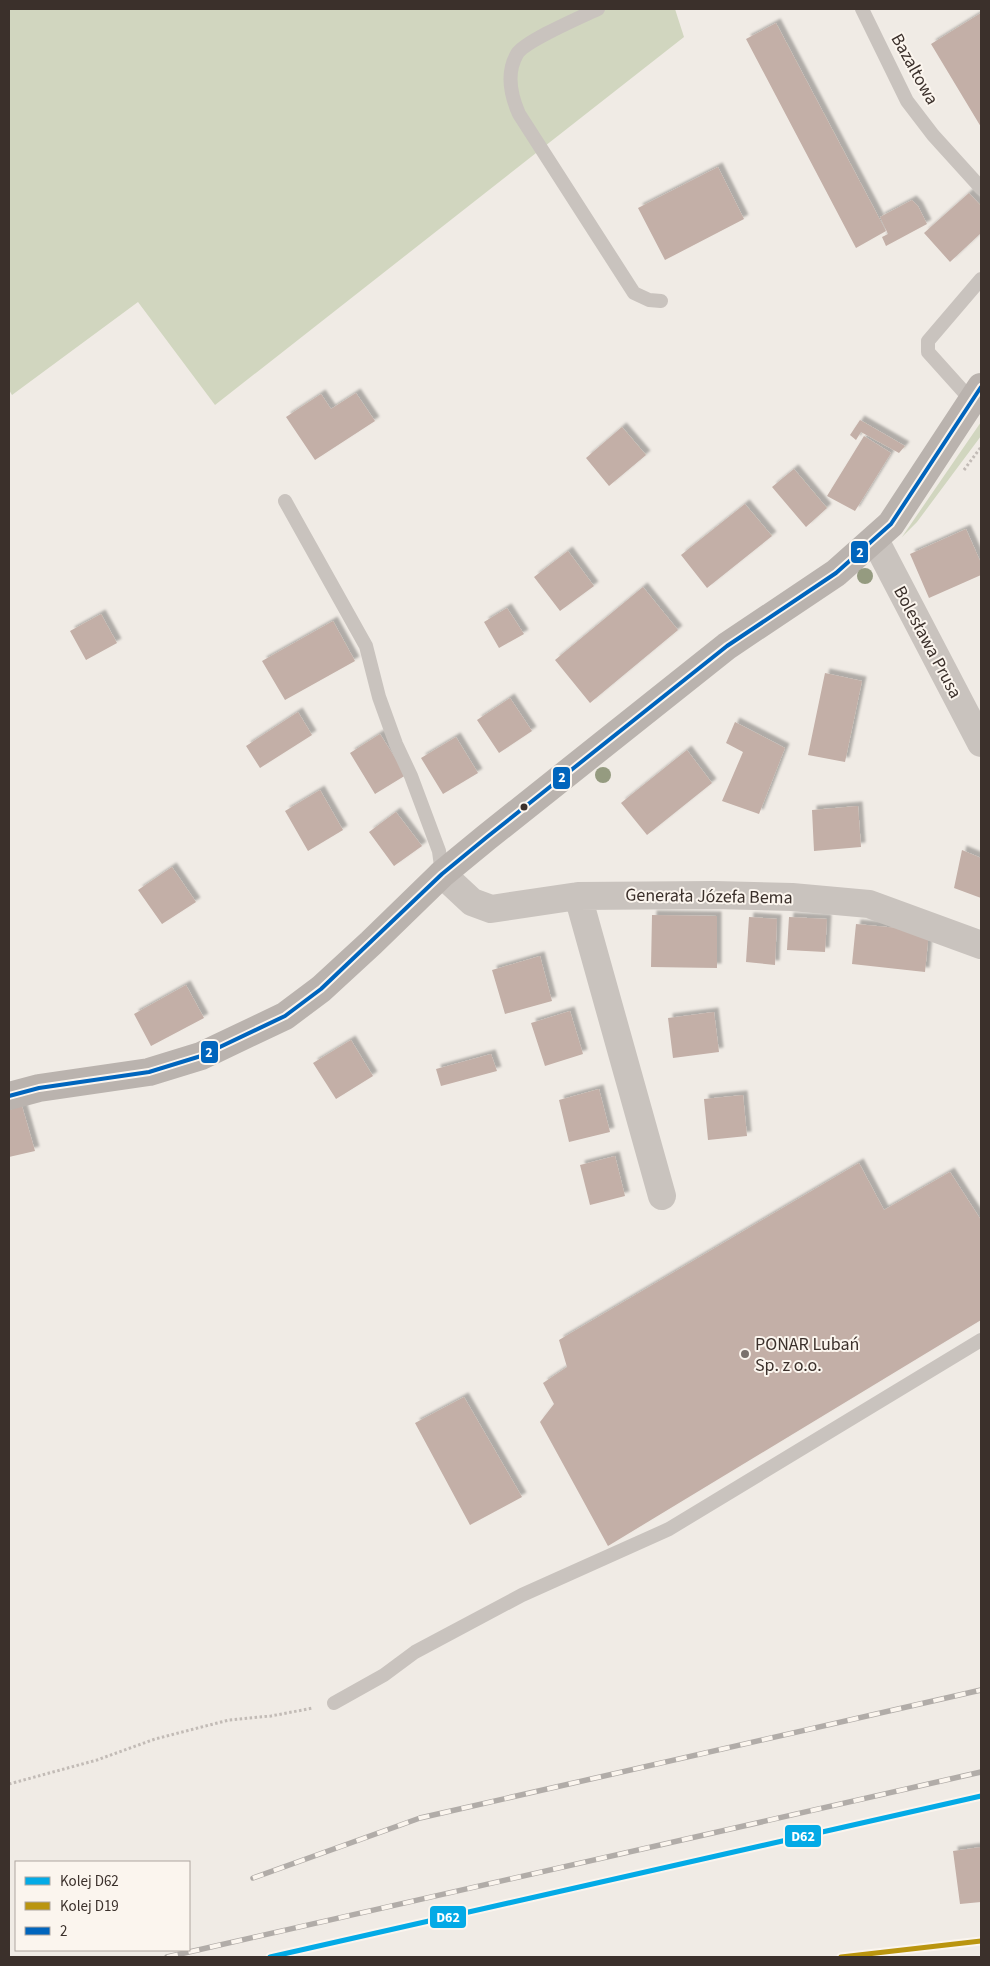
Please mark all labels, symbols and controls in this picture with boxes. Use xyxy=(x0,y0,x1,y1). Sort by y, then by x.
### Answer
street label: Bazaltowa xyxy=(885,29,944,109)
line badge: 2 xyxy=(850,540,869,564)
text: 2 xyxy=(856,543,864,563)
street label: Bolesława Prusa xyxy=(887,582,968,703)
line badge: 2 xyxy=(552,766,571,790)
text: 2 xyxy=(558,768,566,788)
unlabelled marker xyxy=(519,802,529,812)
street label: Generała Józefa Bema xyxy=(625,883,793,910)
line badge: 2 xyxy=(200,1040,219,1064)
text: 2 xyxy=(205,1043,213,1063)
place label: PONAR Lubań Sp. z o.o. xyxy=(755,1332,859,1378)
marker: PONAR Lubań Sp. z o.o. xyxy=(739,1348,751,1360)
line badge: D62 xyxy=(784,1824,822,1848)
text: D62 xyxy=(791,1827,815,1847)
legend xyxy=(15,1861,190,1951)
text: Kolej D62 xyxy=(60,1871,119,1892)
text: Kolej D19 xyxy=(60,1896,119,1917)
line badge: D62 xyxy=(429,1905,467,1929)
text: D62 xyxy=(436,1908,460,1928)
text: 2 xyxy=(60,1921,67,1942)

